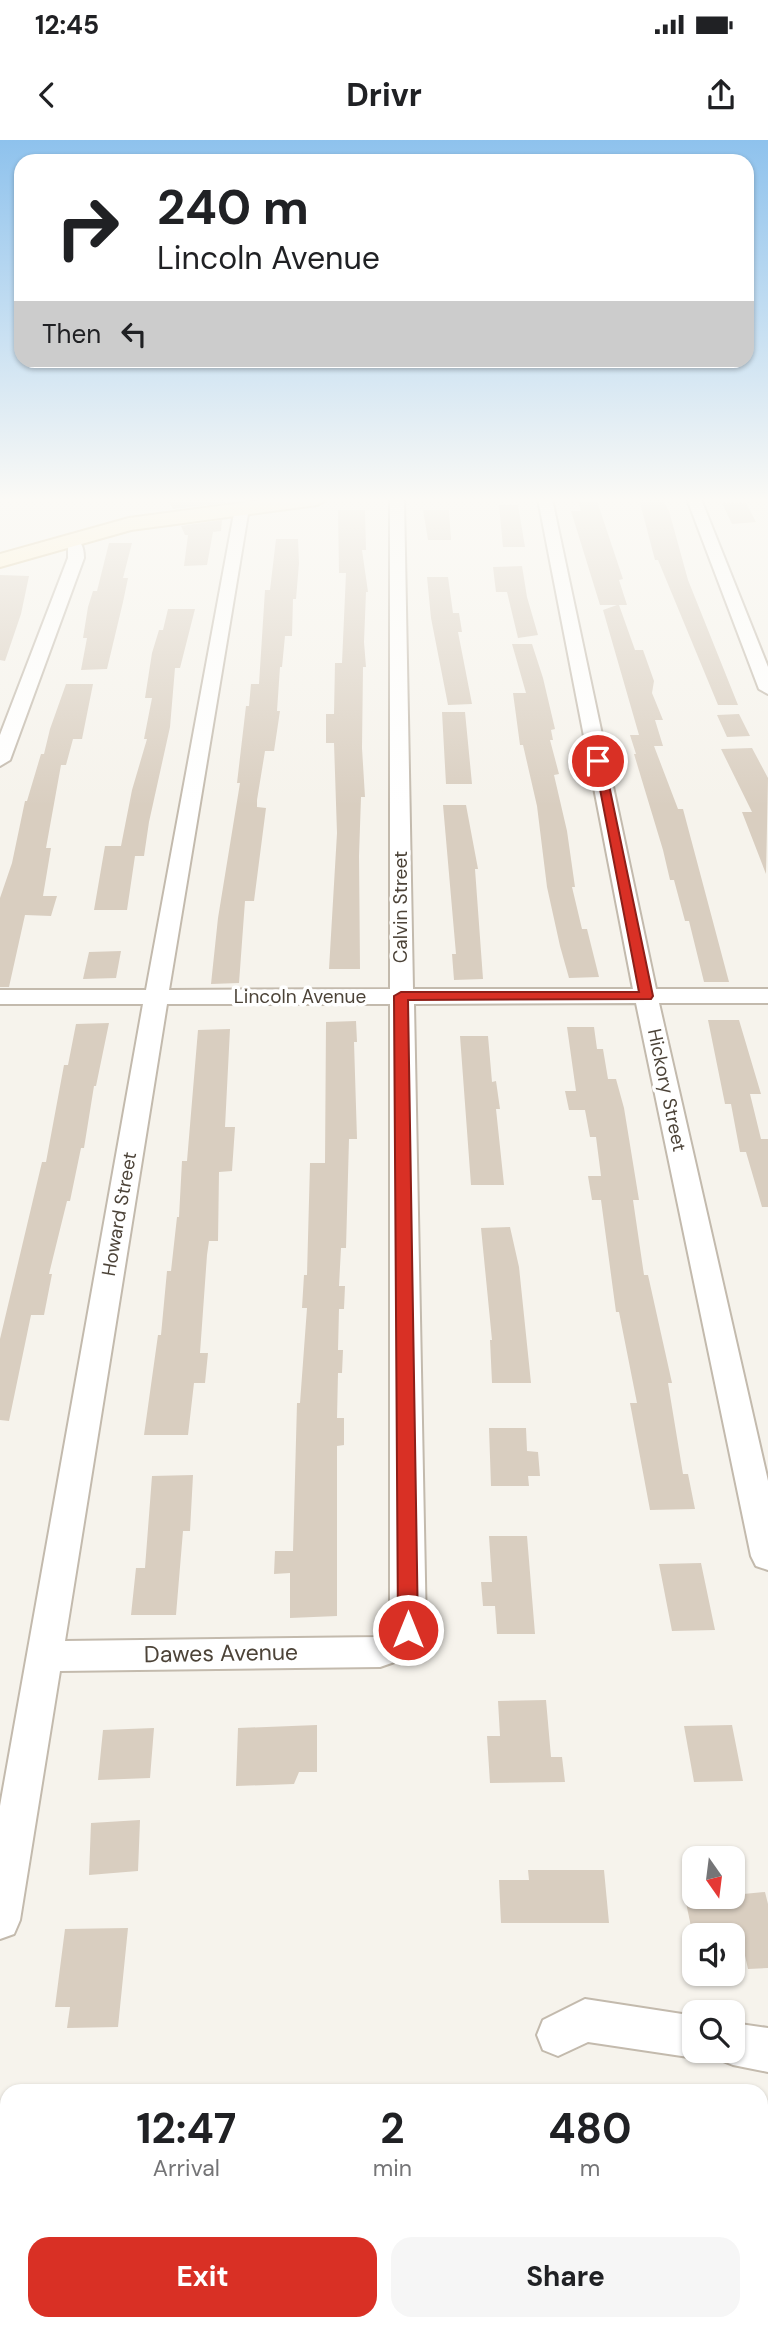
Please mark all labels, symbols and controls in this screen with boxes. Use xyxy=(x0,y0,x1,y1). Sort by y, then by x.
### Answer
text: 12:45 xyxy=(35,8,99,42)
text: Drivr xyxy=(346,74,422,116)
icon: back xyxy=(28,76,66,114)
icon: share xyxy=(702,76,740,114)
text: 240 m xyxy=(157,175,309,239)
icon: right xyxy=(42,182,133,273)
text: Lincoln Avenue xyxy=(157,237,380,279)
icon: left xyxy=(115,315,153,353)
text: Then xyxy=(42,317,101,351)
pin xyxy=(568,731,628,791)
icon: arrive xyxy=(579,742,617,780)
street label: Calvin Street xyxy=(388,851,413,963)
street label: Lincoln Avenue xyxy=(234,984,366,1009)
street label: Hickory Street xyxy=(642,1026,692,1154)
street label: Howard Street xyxy=(96,1150,142,1278)
position arrow xyxy=(371,1593,445,1667)
street label: Dawes Avenue xyxy=(144,1637,298,1669)
north arrow xyxy=(682,1846,746,1909)
map controls xyxy=(682,1846,745,2063)
button: sound xyxy=(682,1923,745,1986)
button: search xyxy=(682,2000,745,2063)
text: 12:47 xyxy=(136,2101,236,2156)
text: 2 xyxy=(380,2101,404,2156)
text: 480 xyxy=(548,2101,632,2156)
text: Arrival xyxy=(153,2153,220,2183)
text: min xyxy=(373,2153,412,2183)
text: m xyxy=(580,2153,600,2183)
button: Exit xyxy=(28,2237,377,2317)
button: Share xyxy=(391,2237,740,2317)

